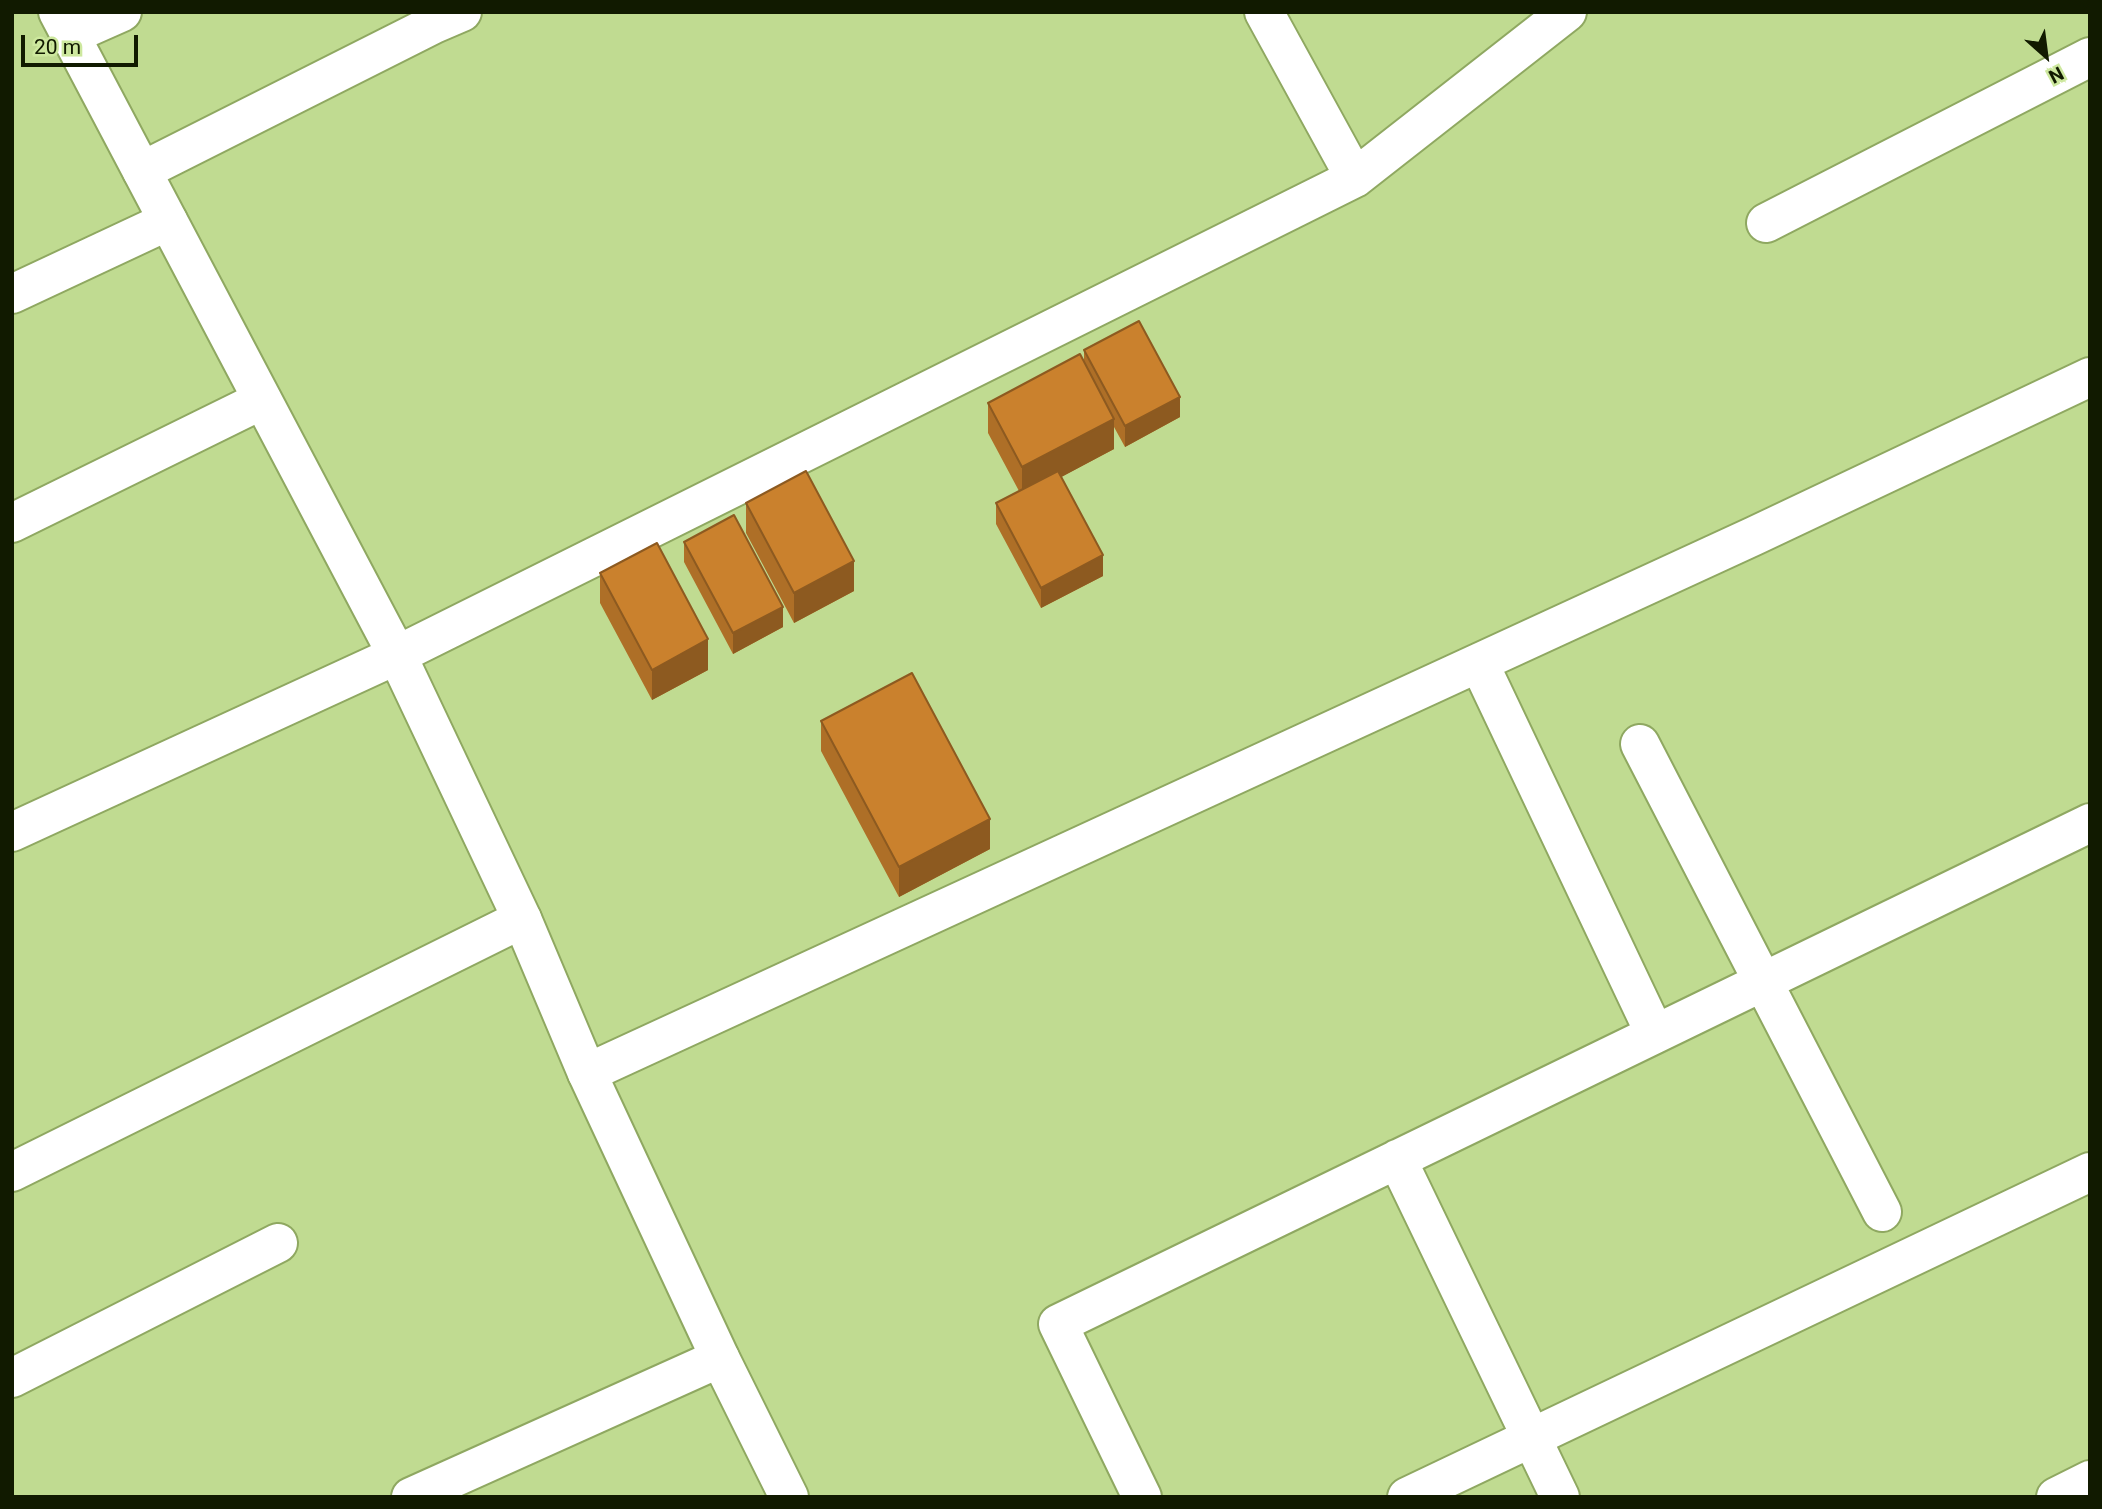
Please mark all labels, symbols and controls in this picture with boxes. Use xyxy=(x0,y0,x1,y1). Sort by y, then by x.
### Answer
scale bar xyxy=(24,21,142,65)
north arrow xyxy=(2011,21,2081,91)
text: 20 m xyxy=(34,35,81,59)
text: N xyxy=(2045,62,2067,88)

